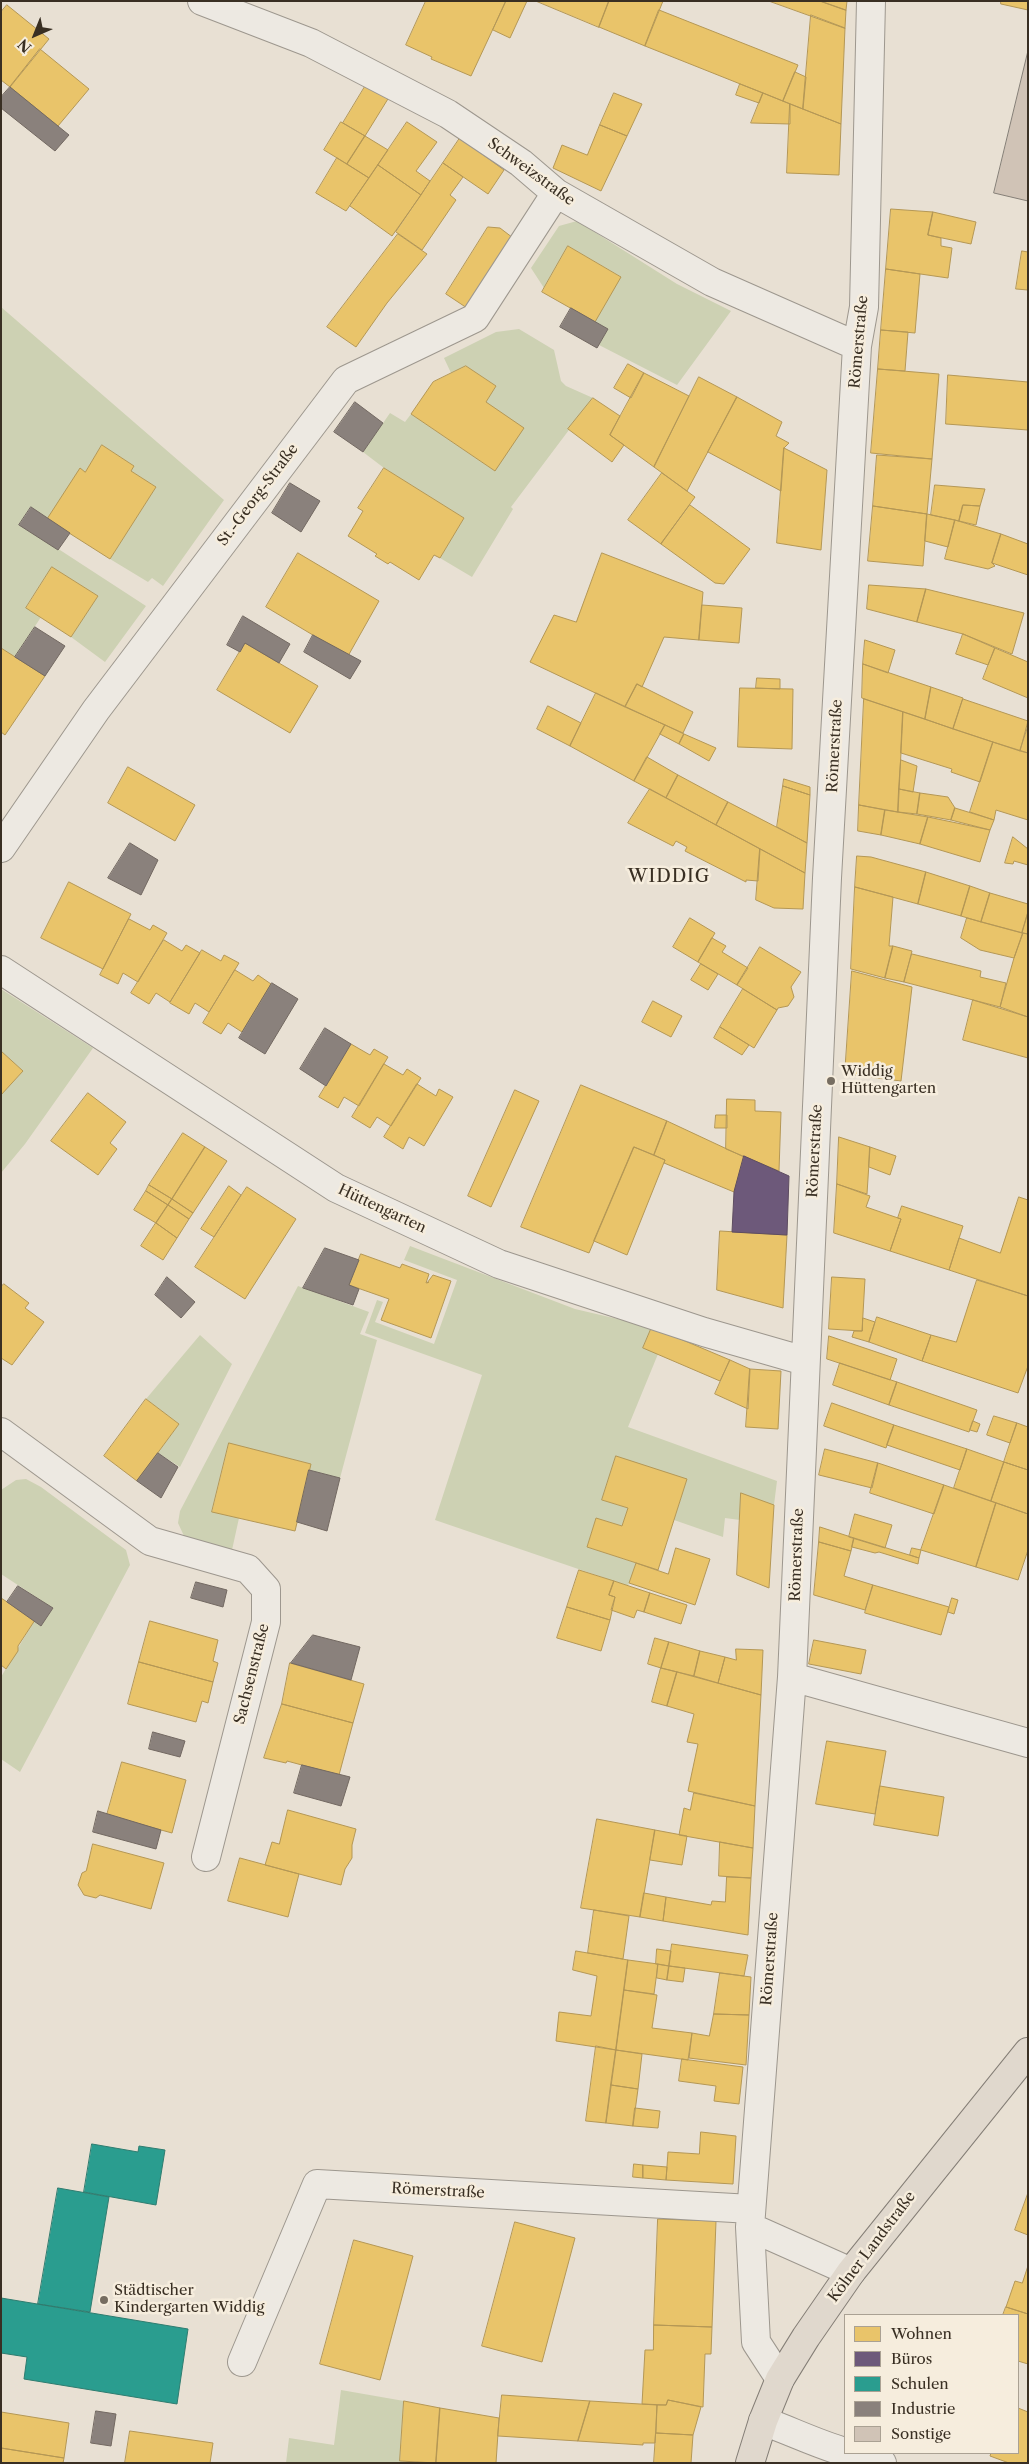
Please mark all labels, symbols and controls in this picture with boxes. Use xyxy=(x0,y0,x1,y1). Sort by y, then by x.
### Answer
north arrow xyxy=(10,10,60,60)
text: N xyxy=(14,35,35,56)
street label: Schweizstraße xyxy=(484,134,578,210)
street label: Römerstraße xyxy=(846,295,872,389)
street label: St.-Georg-Straße xyxy=(214,440,302,550)
street label: Römerstraße xyxy=(824,699,846,793)
district label: WIDDIG xyxy=(627,866,711,888)
place label: Widdig Hüttengarten xyxy=(841,1063,936,1098)
marker: Widdig Hüttengarten xyxy=(825,1075,837,1087)
street label: Römerstraße xyxy=(804,1104,826,1198)
street label: Hüttengarten xyxy=(335,1181,429,1237)
street label: Römerstraße xyxy=(786,1508,808,1602)
street label: Sachsenstraße xyxy=(231,1622,273,1726)
street label: Römerstraße xyxy=(758,1912,782,2006)
street label: Römerstraße xyxy=(391,2180,485,2202)
street label: Kölner Landstraße xyxy=(825,2188,919,2306)
place label: Städtischer Kindergarten Widdig xyxy=(114,2282,264,2317)
marker: Städtischer Kindergarten Widdig xyxy=(98,2294,110,2306)
legend xyxy=(844,2314,1019,2454)
text: Wohnen xyxy=(891,2324,952,2343)
text: Büros xyxy=(891,2349,932,2368)
text: Schulen xyxy=(891,2374,949,2393)
text: Industrie xyxy=(891,2399,955,2418)
text: Sonstige xyxy=(891,2424,951,2443)

